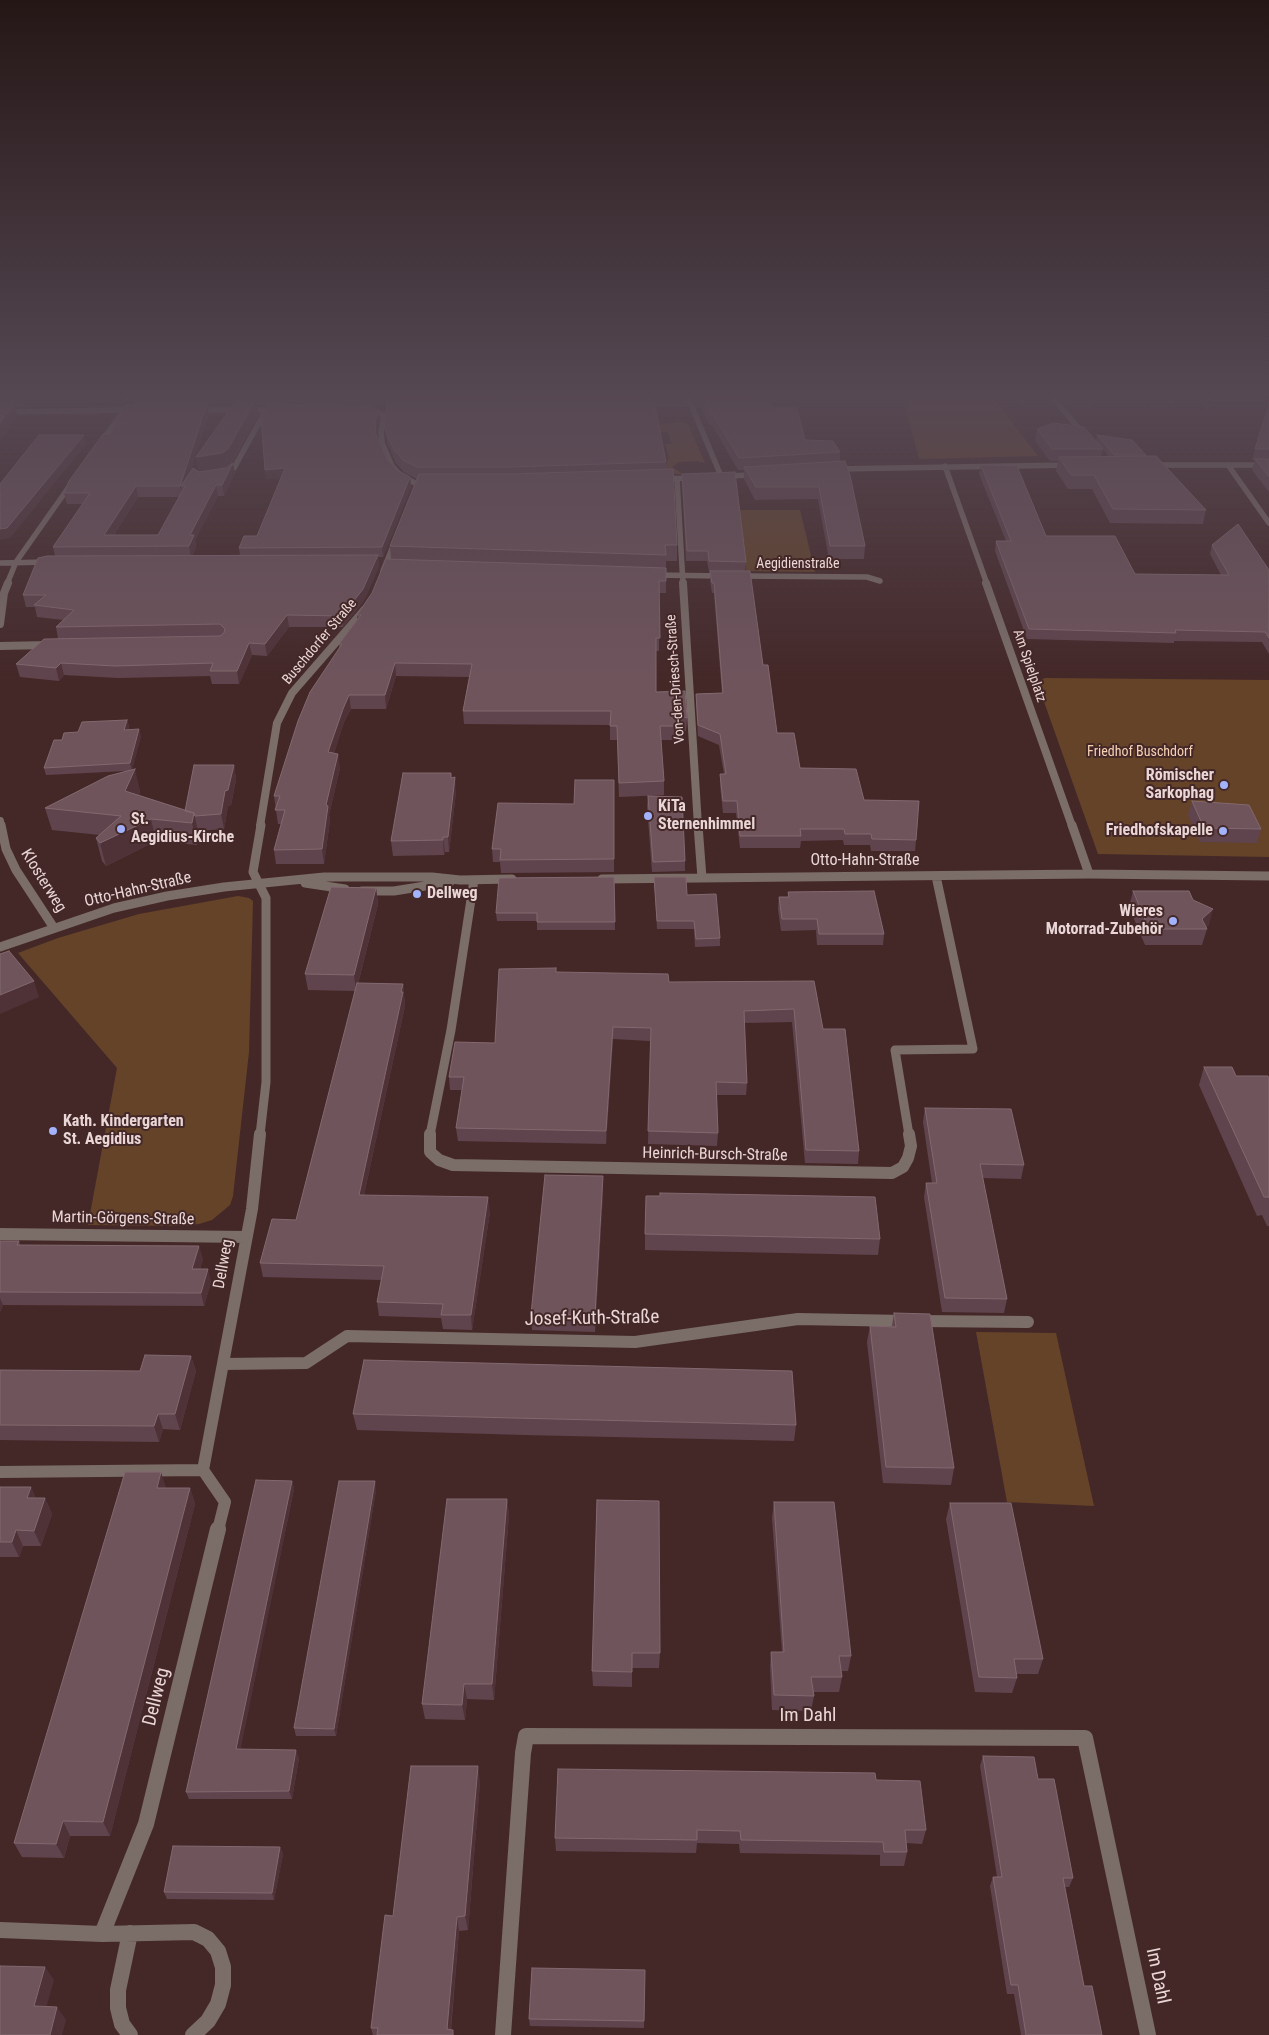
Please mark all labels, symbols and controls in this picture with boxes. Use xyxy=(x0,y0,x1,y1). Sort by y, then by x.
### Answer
street label: Aegidienstraße xyxy=(756,556,840,572)
street label: Buschdorfer Straße xyxy=(279,596,361,688)
street label: Von-den-Driesch-Straße xyxy=(663,614,689,744)
street label: Am Spielplatz xyxy=(1009,627,1049,705)
park label: Friedhof Buschdorf xyxy=(1087,744,1193,760)
place label: Römischer Sarkophag xyxy=(1146,766,1214,804)
marker: Römischer Sarkophag xyxy=(1218,779,1230,791)
place label: KiTa Sternenhimmel xyxy=(658,797,755,835)
place label: St. Aegidius-Kirche xyxy=(131,810,234,848)
marker: KiTa Sternenhimmel xyxy=(642,810,654,822)
place label: Friedhofskapelle xyxy=(1106,821,1213,841)
marker: St. Aegidius-Kirche xyxy=(115,823,127,835)
marker: Friedhofskapelle xyxy=(1217,825,1229,837)
street label: Klosterweg xyxy=(16,846,70,916)
street label: Otto-Hahn-Straße xyxy=(810,851,920,871)
street label: Otto-Hahn-Straße xyxy=(83,868,193,912)
place label: Dellweg xyxy=(427,884,478,904)
marker: Dellweg xyxy=(411,888,423,900)
place label: Wieres Motorrad-Zubehör xyxy=(1046,902,1163,940)
marker: Wieres Motorrad-Zubehör xyxy=(1167,915,1179,927)
place label: Kath. Kindergarten St. Aegidius xyxy=(63,1112,184,1150)
marker: Kath. Kindergarten St. Aegidius xyxy=(47,1125,59,1137)
street label: Heinrich-Bursch-Straße xyxy=(642,1144,788,1166)
street label: Martin-Görgens-Straße xyxy=(51,1208,195,1230)
street label: Dellweg xyxy=(210,1238,238,1290)
street label: Josef-Kuth-Straße xyxy=(524,1306,660,1332)
street label: Dellweg xyxy=(139,1666,175,1728)
street label: Im Dahl xyxy=(780,1705,836,1727)
street label: Im Dahl xyxy=(1140,1946,1174,2006)

